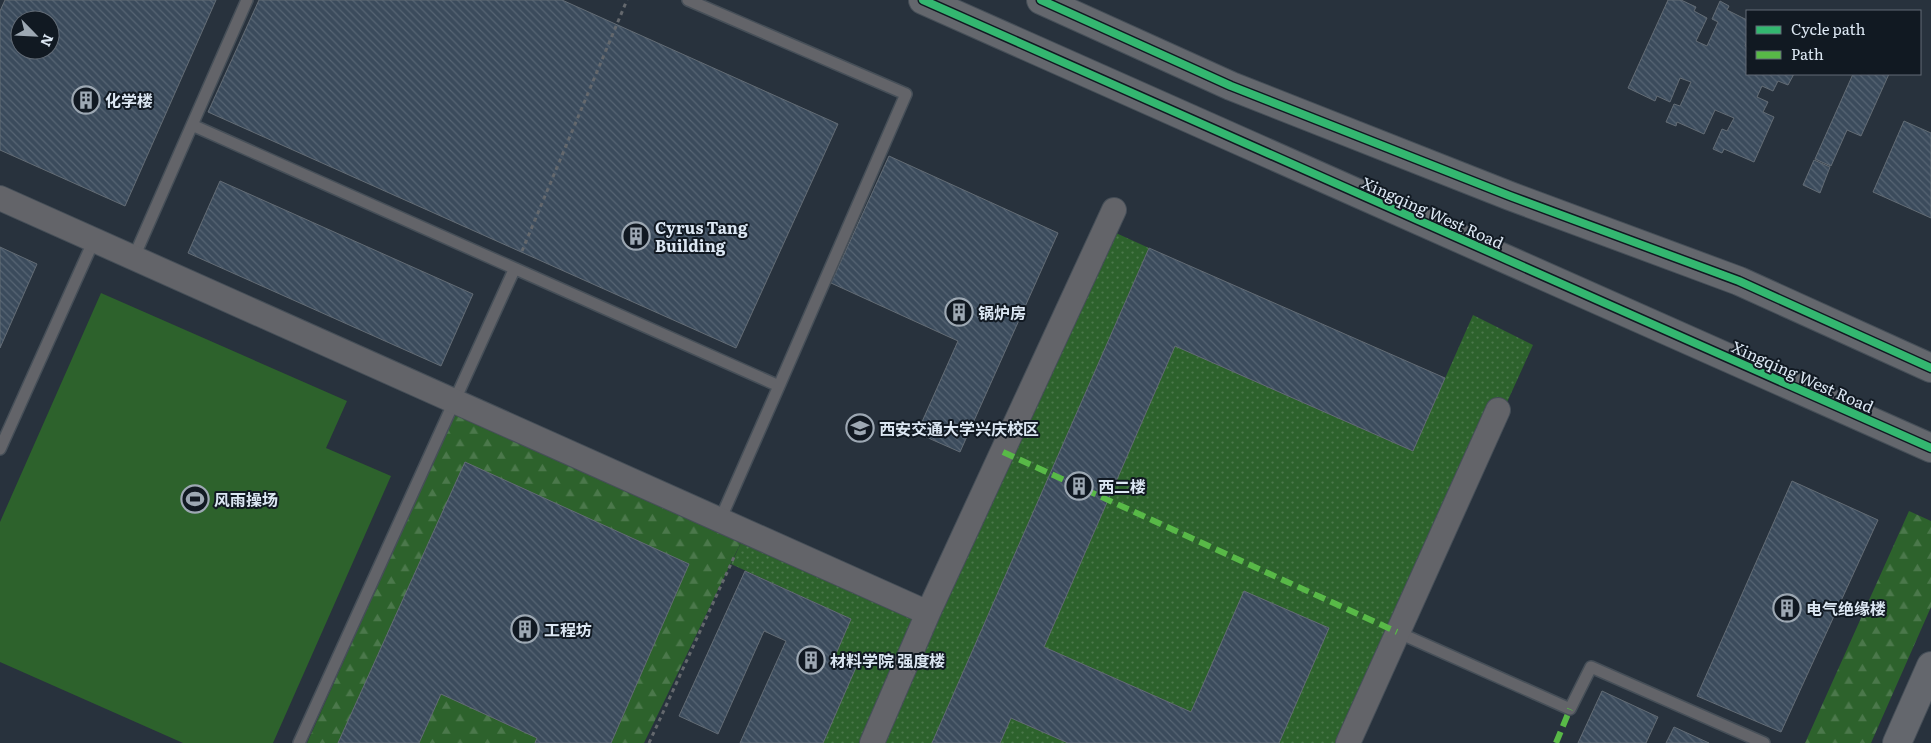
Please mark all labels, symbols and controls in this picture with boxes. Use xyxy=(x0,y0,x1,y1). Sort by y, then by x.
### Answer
north arrow xyxy=(10,10,60,60)
legend xyxy=(1746,10,1921,75)
text: Cycle path xyxy=(1791,17,1866,40)
text: N xyxy=(36,31,59,50)
text: Path xyxy=(1791,42,1824,65)
building icon: 化学楼 xyxy=(71,85,101,115)
place label: 化学楼 xyxy=(105,88,153,112)
street label: Xingqing West Road xyxy=(1358,170,1508,254)
place label: Cyrus Tang Building xyxy=(655,215,748,257)
building icon: Cyrus Tang Building xyxy=(621,221,651,251)
building icon: 锅炉房 xyxy=(944,297,974,327)
place label: 锅炉房 xyxy=(978,300,1026,324)
street label: Xingqing West Road xyxy=(1728,334,1878,418)
school or university icon: 西安交通大学兴庆校区 xyxy=(845,413,875,443)
place label: 西安交通大学兴庆校区 xyxy=(879,416,1039,440)
building icon: 西二楼 xyxy=(1064,471,1094,501)
place label: 西二楼 xyxy=(1098,474,1146,498)
sports icon: 风雨操场 xyxy=(180,484,210,514)
place label: 风雨操场 xyxy=(214,487,278,511)
building icon: 电气绝缘楼 xyxy=(1772,593,1802,623)
place label: 电气绝缘楼 xyxy=(1806,596,1886,620)
building icon: 工程坊 xyxy=(510,614,540,644)
place label: 工程坊 xyxy=(544,617,592,641)
building icon: 材料学院 强度楼 xyxy=(796,645,826,675)
place label: 材料学院 强度楼 xyxy=(830,648,945,672)

